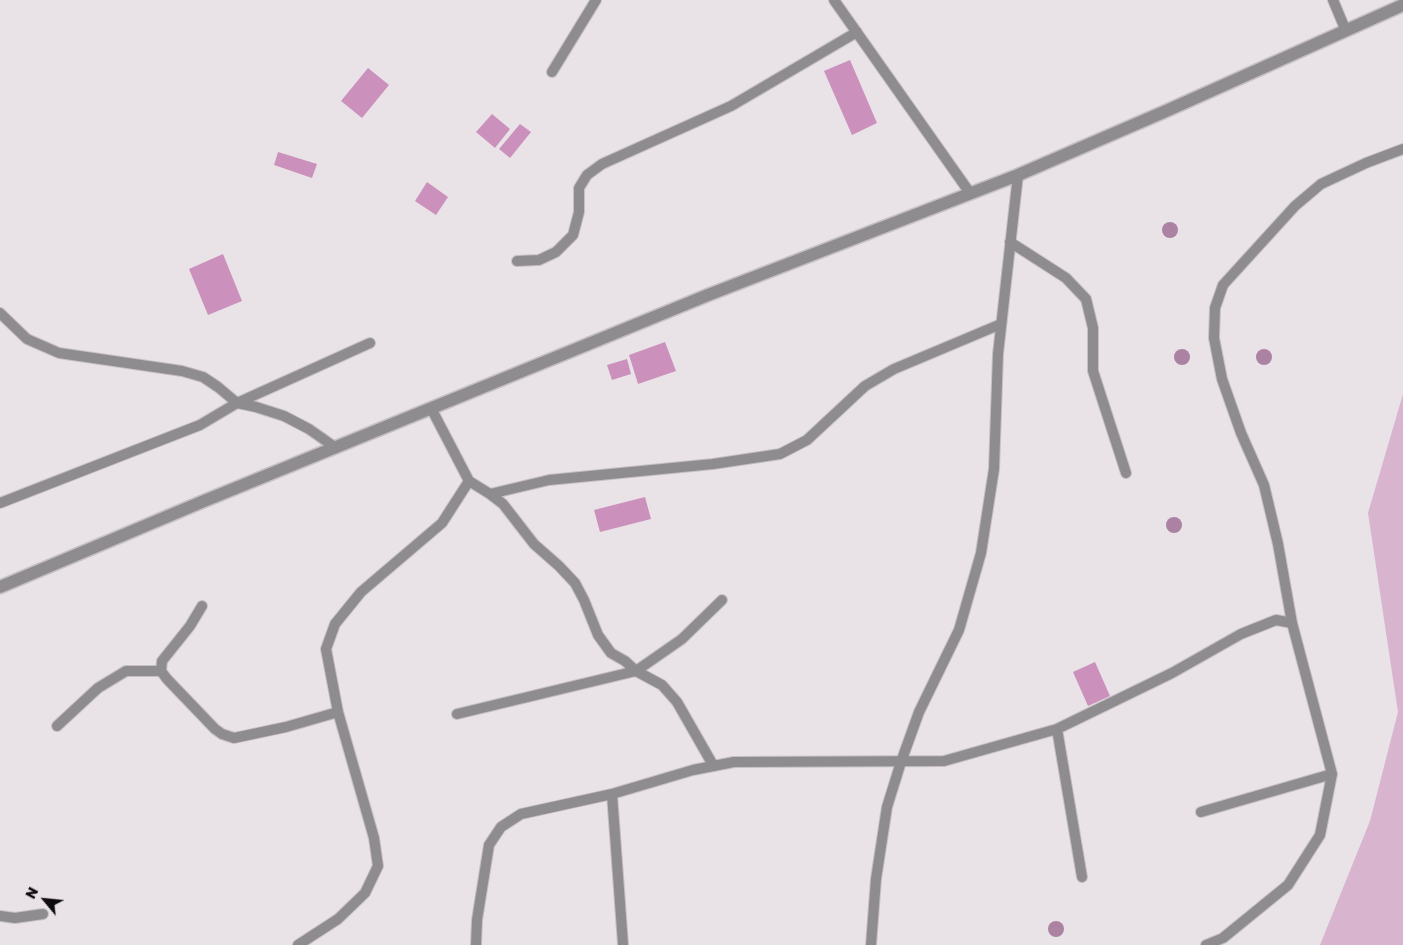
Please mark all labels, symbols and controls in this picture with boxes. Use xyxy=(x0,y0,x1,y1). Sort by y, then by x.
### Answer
north arrow xyxy=(20,875,70,925)
text: N xyxy=(21,884,41,901)

